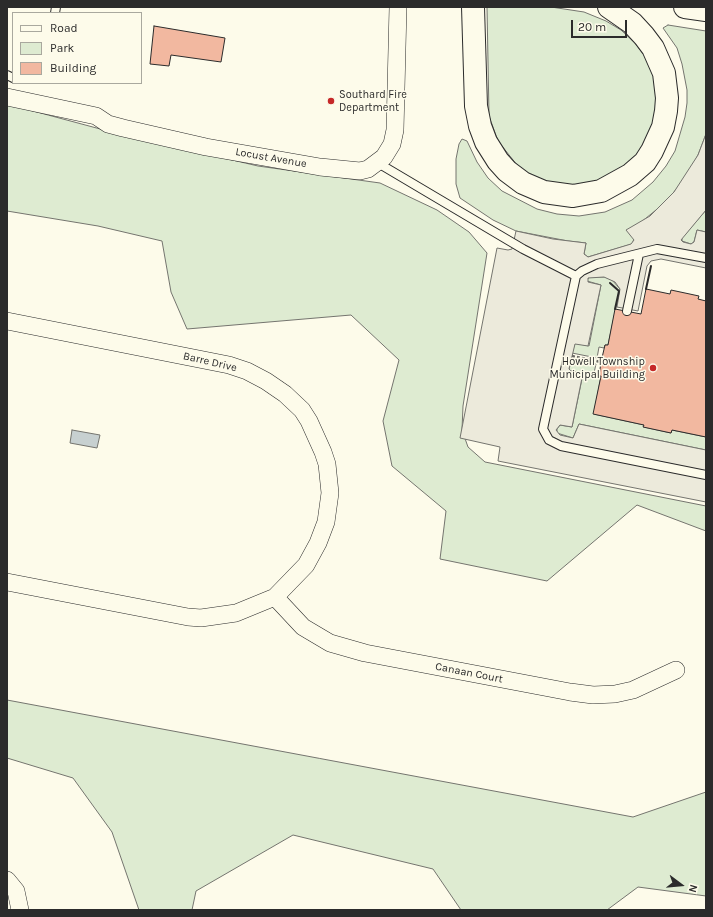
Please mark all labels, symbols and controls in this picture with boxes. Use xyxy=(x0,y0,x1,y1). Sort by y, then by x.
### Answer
legend xyxy=(12,12,142,84)
scale bar xyxy=(573,12,629,38)
text: 20 m xyxy=(578,20,606,34)
text: Road xyxy=(50,21,78,35)
text: Park xyxy=(50,41,74,55)
text: Building xyxy=(50,61,96,75)
place label: Southard Fire Department xyxy=(339,88,407,114)
marker: Southard Fire Department xyxy=(326,96,336,106)
street label: Locust Avenue xyxy=(234,145,308,171)
street label: Barre Drive xyxy=(182,349,238,375)
place label: Howell Township Municipal Building xyxy=(549,355,645,381)
marker: Howell Township Municipal Building xyxy=(648,363,658,373)
street label: Canaan Court xyxy=(434,660,504,686)
north arrow xyxy=(661,865,701,905)
text: N xyxy=(686,883,700,894)

